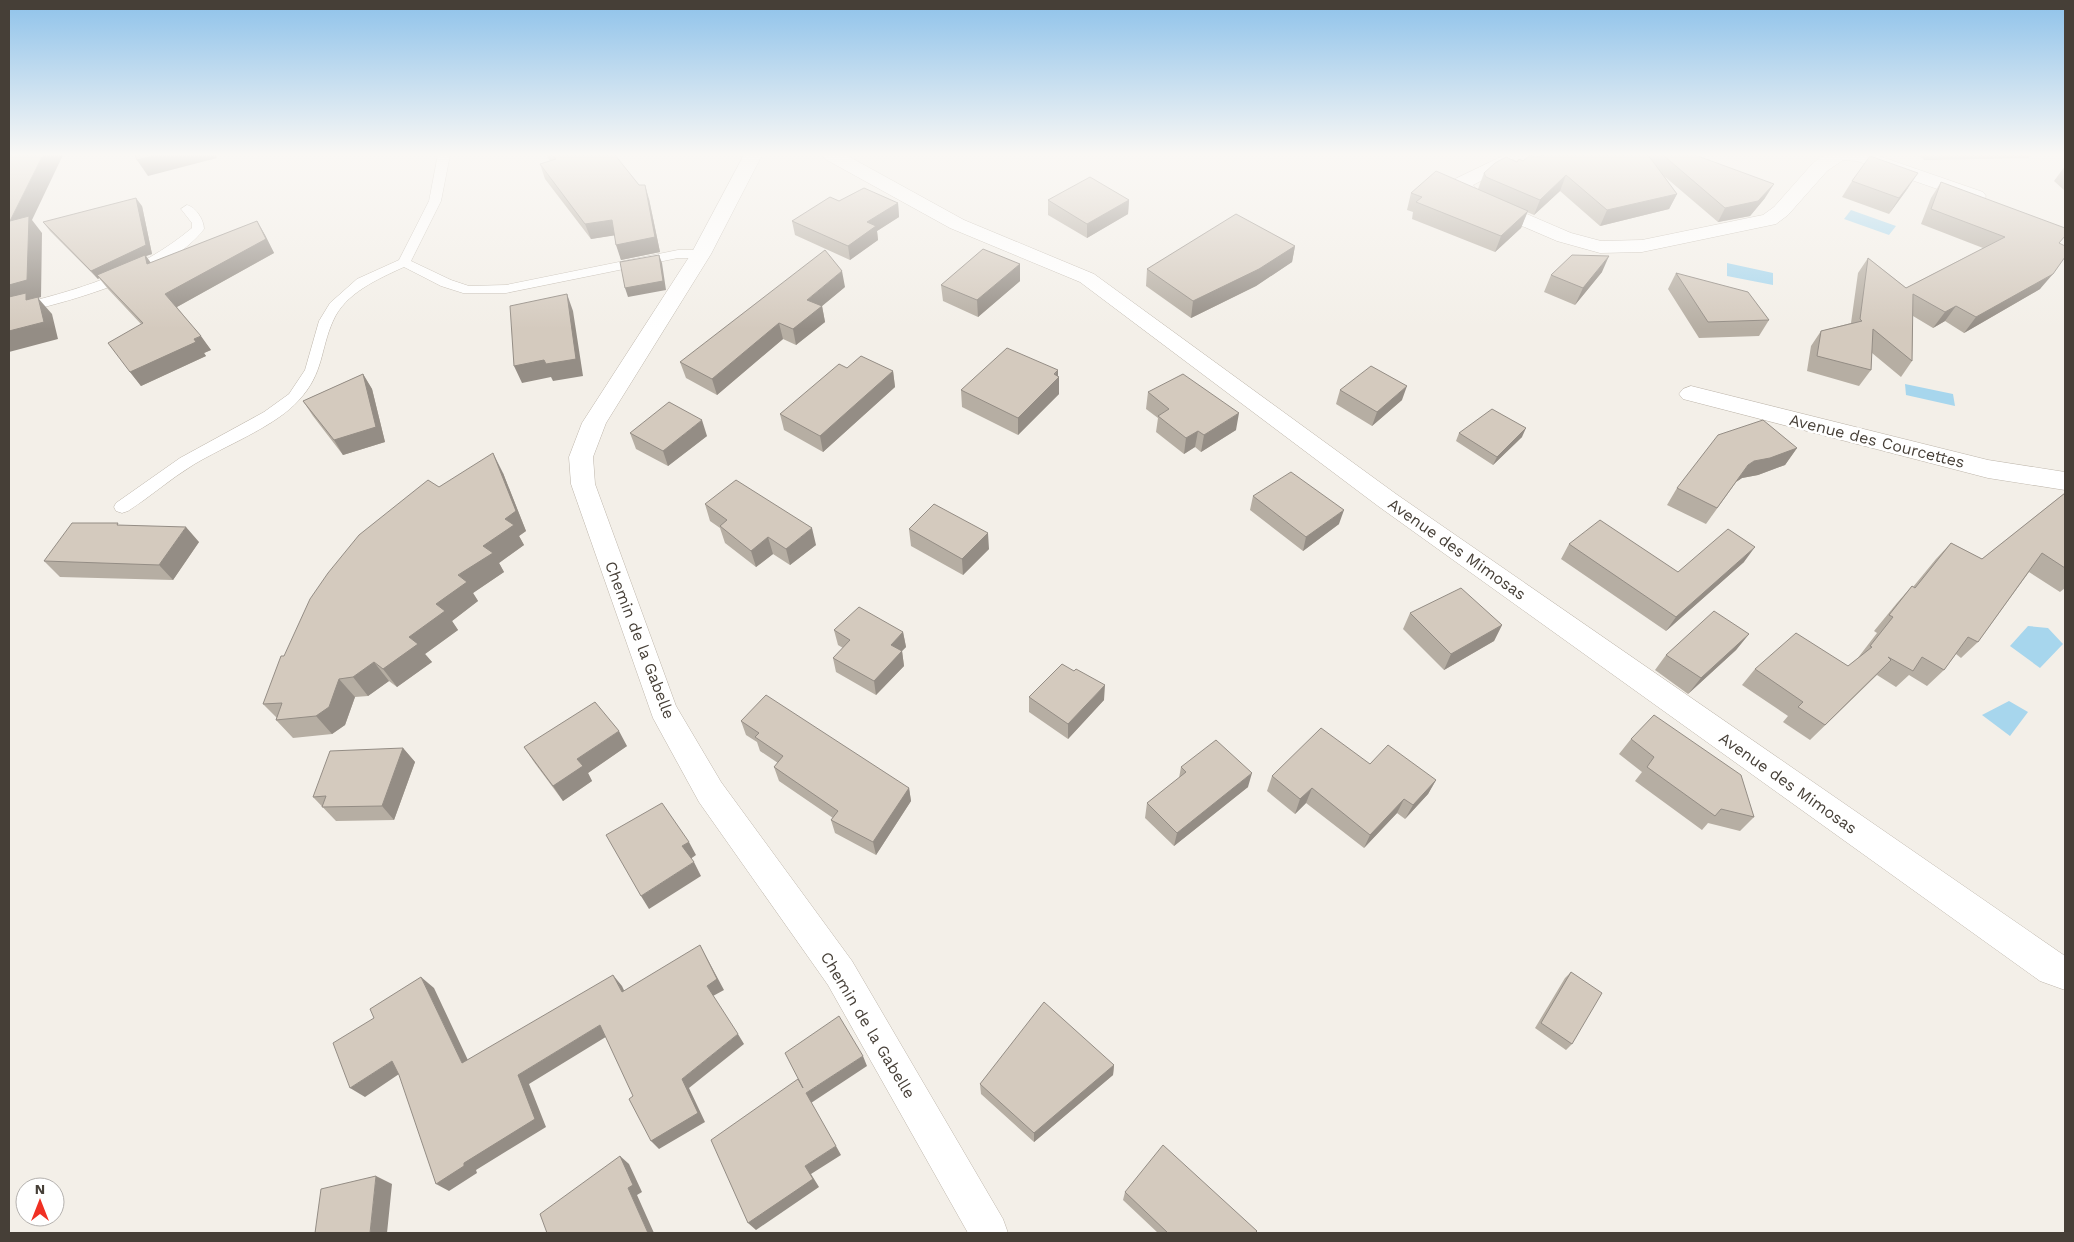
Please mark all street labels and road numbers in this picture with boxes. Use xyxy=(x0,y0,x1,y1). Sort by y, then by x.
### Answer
street label: Avenue des Courcettes xyxy=(1787,410,1967,472)
street label: Avenue des Mimosas xyxy=(1384,494,1530,604)
street label: Chemin de la Gabelle xyxy=(601,558,679,722)
street label: Avenue des Mimosas xyxy=(1715,728,1861,838)
street label: Chemin de la Gabelle xyxy=(817,948,919,1102)

